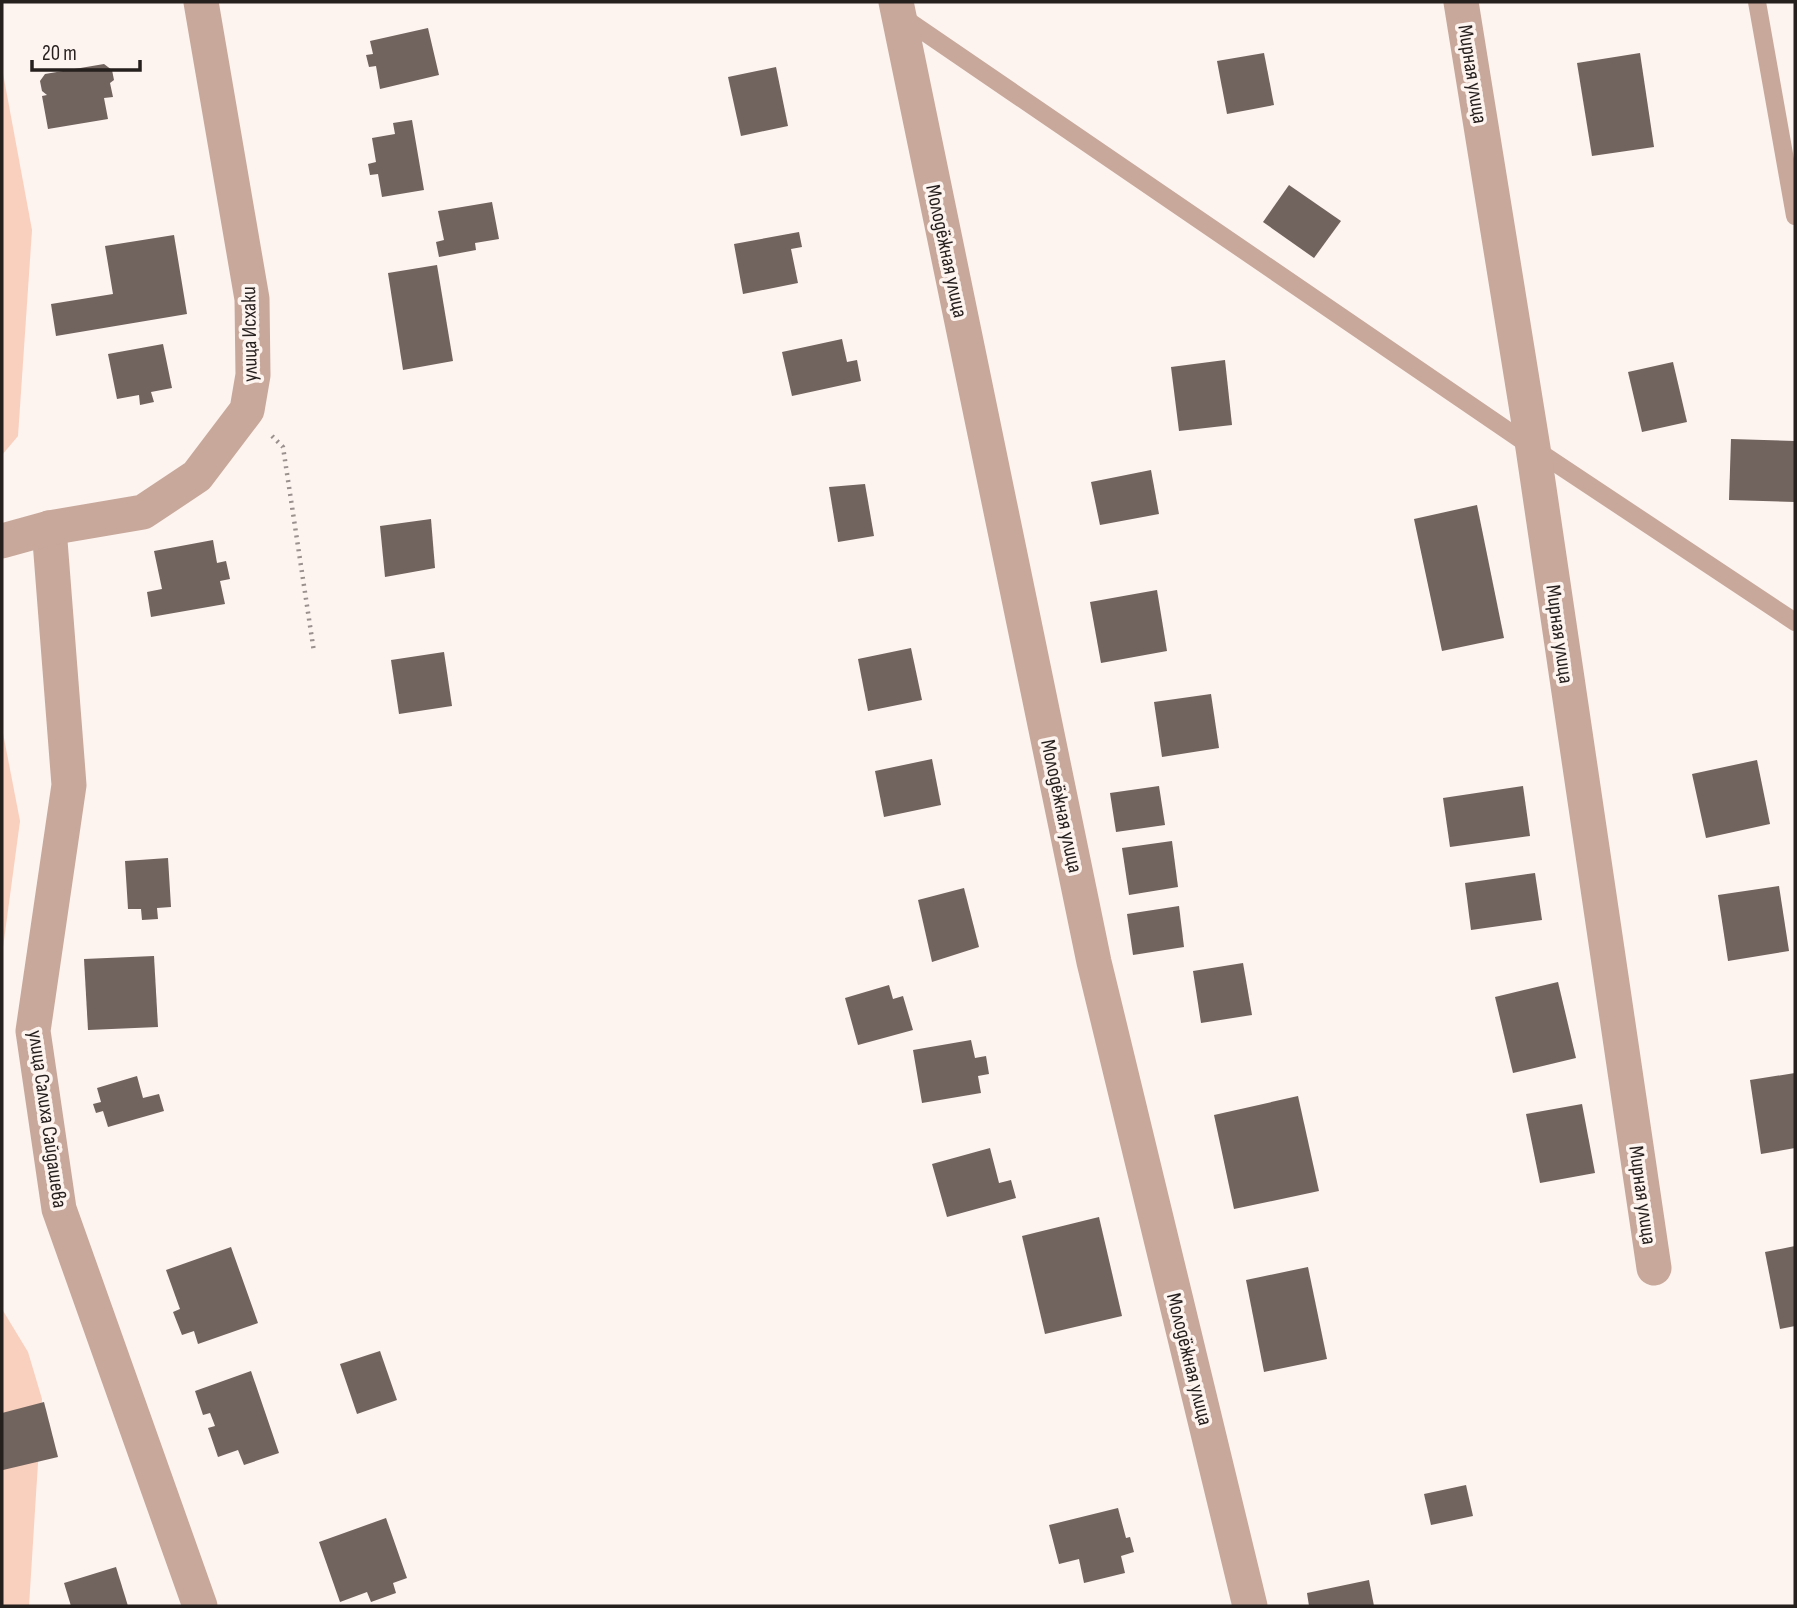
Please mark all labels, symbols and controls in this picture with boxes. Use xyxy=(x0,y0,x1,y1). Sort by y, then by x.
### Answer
street label: Мирная улица xyxy=(1452,23,1493,125)
scale bar xyxy=(32,28,140,72)
text: 20 m xyxy=(42,41,77,66)
street label: Молодёжная улица xyxy=(920,182,973,320)
street label: улица Исхаки xyxy=(236,286,263,382)
street label: Мирная улица xyxy=(1540,583,1579,685)
street label: Молодёжная улица xyxy=(1035,737,1088,875)
street label: улица Салиха Сайдашева xyxy=(23,1029,72,1210)
street label: Мирная улица xyxy=(1623,1144,1662,1246)
street label: Молодёжная улица xyxy=(1161,1291,1218,1428)

